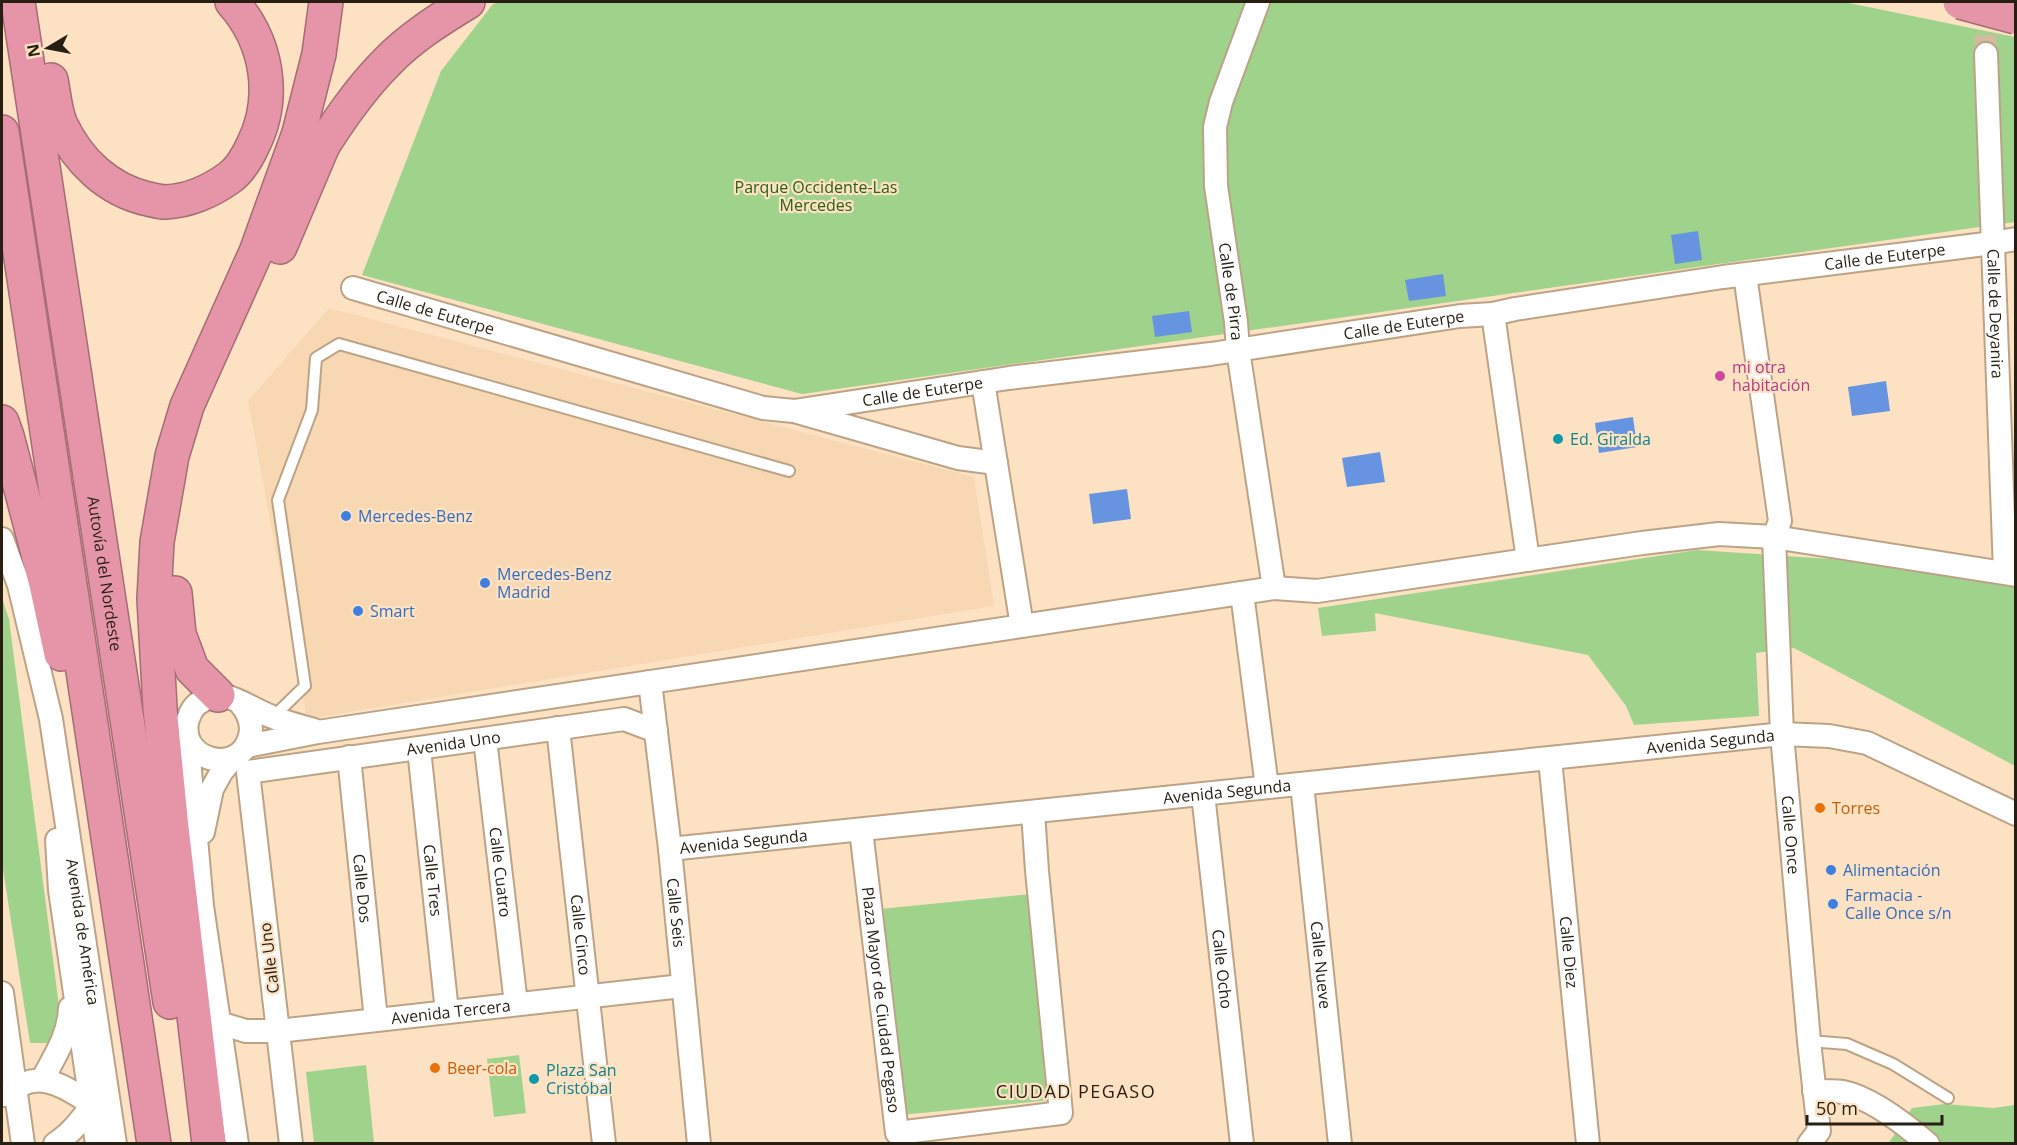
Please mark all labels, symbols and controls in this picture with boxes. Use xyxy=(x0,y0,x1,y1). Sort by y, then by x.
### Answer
north arrow xyxy=(18,18,78,78)
text: N xyxy=(21,42,45,59)
park label: Parque Occidente-Las Mercedes xyxy=(735,176,897,216)
street label: Calle de Euterpe xyxy=(1823,238,1947,275)
street label: Calle de Pirra xyxy=(1213,241,1248,341)
street label: Calle de Deyanira xyxy=(1982,248,2009,379)
street label: Calle de Euterpe xyxy=(374,284,497,340)
street label: Calle de Euterpe xyxy=(1342,305,1466,345)
place label: mi otra habitación xyxy=(1732,356,1810,396)
marker: mi otra habitación xyxy=(1713,369,1727,383)
street label: Calle de Euterpe xyxy=(861,371,984,411)
place label: Ed. Giralda xyxy=(1570,428,1651,450)
marker: Ed. Giralda xyxy=(1551,432,1565,446)
street label: Autovía del Nordeste xyxy=(82,494,128,653)
place label: Mercedes-Benz xyxy=(358,505,473,527)
marker: Mercedes-Benz xyxy=(339,509,353,523)
place label: Mercedes-Benz Madrid xyxy=(497,563,612,603)
marker: Mercedes-Benz Madrid xyxy=(478,576,492,590)
place label: Smart xyxy=(370,600,415,622)
marker: Smart xyxy=(351,604,365,618)
street label: Avenida Segunda xyxy=(1645,724,1776,759)
street label: Avenida Uno xyxy=(405,726,502,761)
street label: Avenida Segunda xyxy=(1162,774,1292,809)
street label: Calle Once xyxy=(1776,795,1805,875)
place label: Torres xyxy=(1832,797,1880,819)
marker: Torres xyxy=(1813,801,1827,815)
street label: Avenida Segunda xyxy=(679,824,809,859)
street label: Calle Cuatro xyxy=(484,826,517,918)
street label: Calle Tres xyxy=(418,843,448,917)
street label: Calle Dos xyxy=(348,853,377,924)
street label: Avenida de América xyxy=(61,857,105,1007)
place label: Alimentación xyxy=(1843,859,1941,881)
marker: Alimentación xyxy=(1824,863,1838,877)
street label: Calle Seis xyxy=(662,877,691,948)
place label: Farmacia - Calle Once s/n xyxy=(1845,884,1952,924)
street label: Plaza Mayor de Ciudad Pegaso xyxy=(857,885,906,1114)
street label: Calle Cinco xyxy=(565,893,596,976)
marker: Farmacia - Calle Once s/n xyxy=(1826,897,1840,911)
street label: Calle Diez xyxy=(1555,915,1584,989)
street label: Calle Nueve xyxy=(1306,920,1337,1010)
street label: Calle Uno xyxy=(254,921,284,995)
street label: Calle Ocho xyxy=(1207,928,1238,1010)
street label: Avenida Tercera xyxy=(390,994,512,1029)
place label: Beer-cola xyxy=(447,1057,517,1079)
place label: Plaza San Cristóbal xyxy=(546,1059,617,1099)
marker: Beer-cola xyxy=(428,1061,442,1075)
marker: Plaza San Cristóbal xyxy=(527,1072,541,1086)
district label: CIUDAD PEGASO xyxy=(996,1079,1156,1103)
scale bar xyxy=(1807,1088,1942,1126)
text: 50 m xyxy=(1816,1096,1858,1120)

